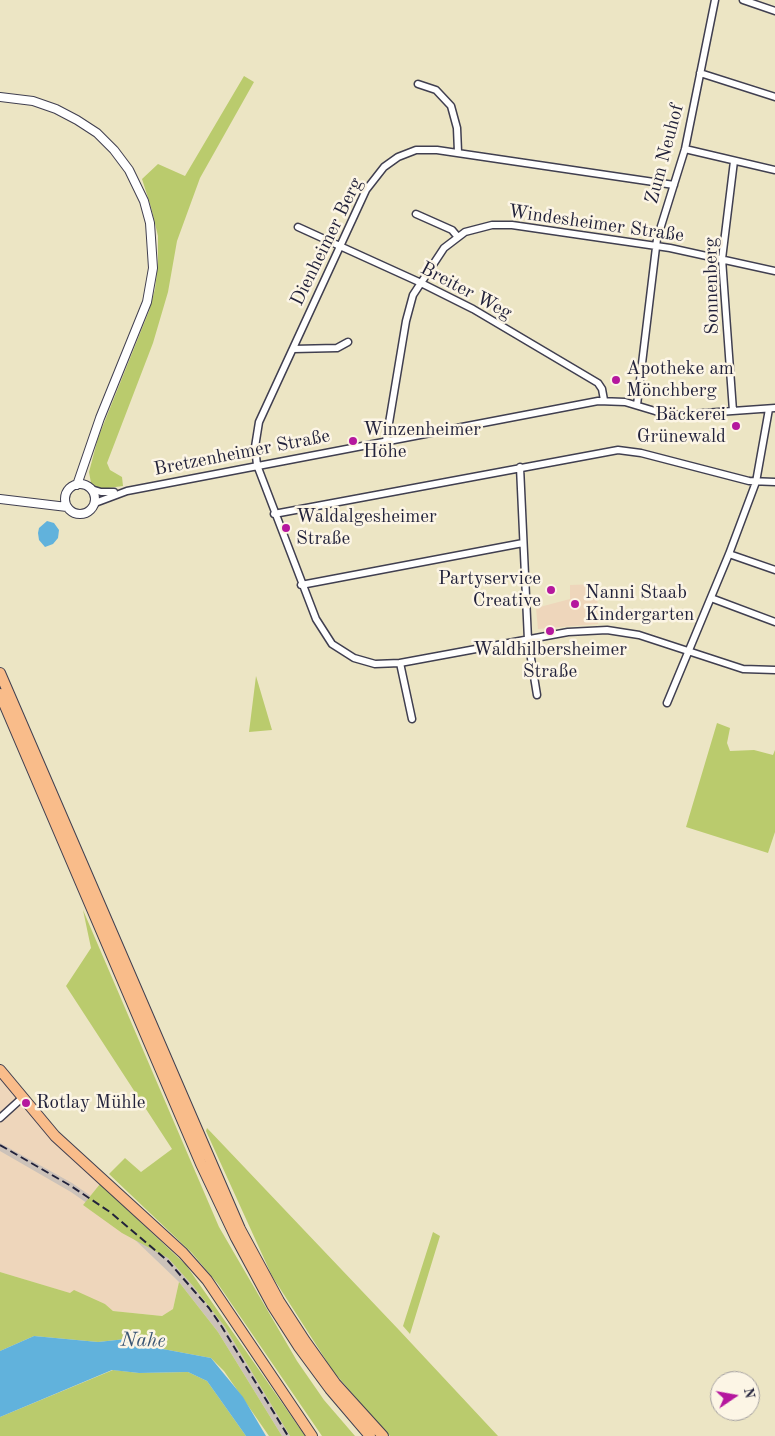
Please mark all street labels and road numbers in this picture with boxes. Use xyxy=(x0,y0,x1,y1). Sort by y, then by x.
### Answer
street label: Zum Neuhof xyxy=(641,102,689,206)
street label: Dienheimer Berg xyxy=(286,174,368,310)
street label: Windesheimer Straße xyxy=(507,200,685,248)
street label: Sonnenberg xyxy=(700,237,724,335)
street label: Breiter Weg xyxy=(416,257,516,325)
street label: Bretzenheimer Straße xyxy=(152,425,332,481)

